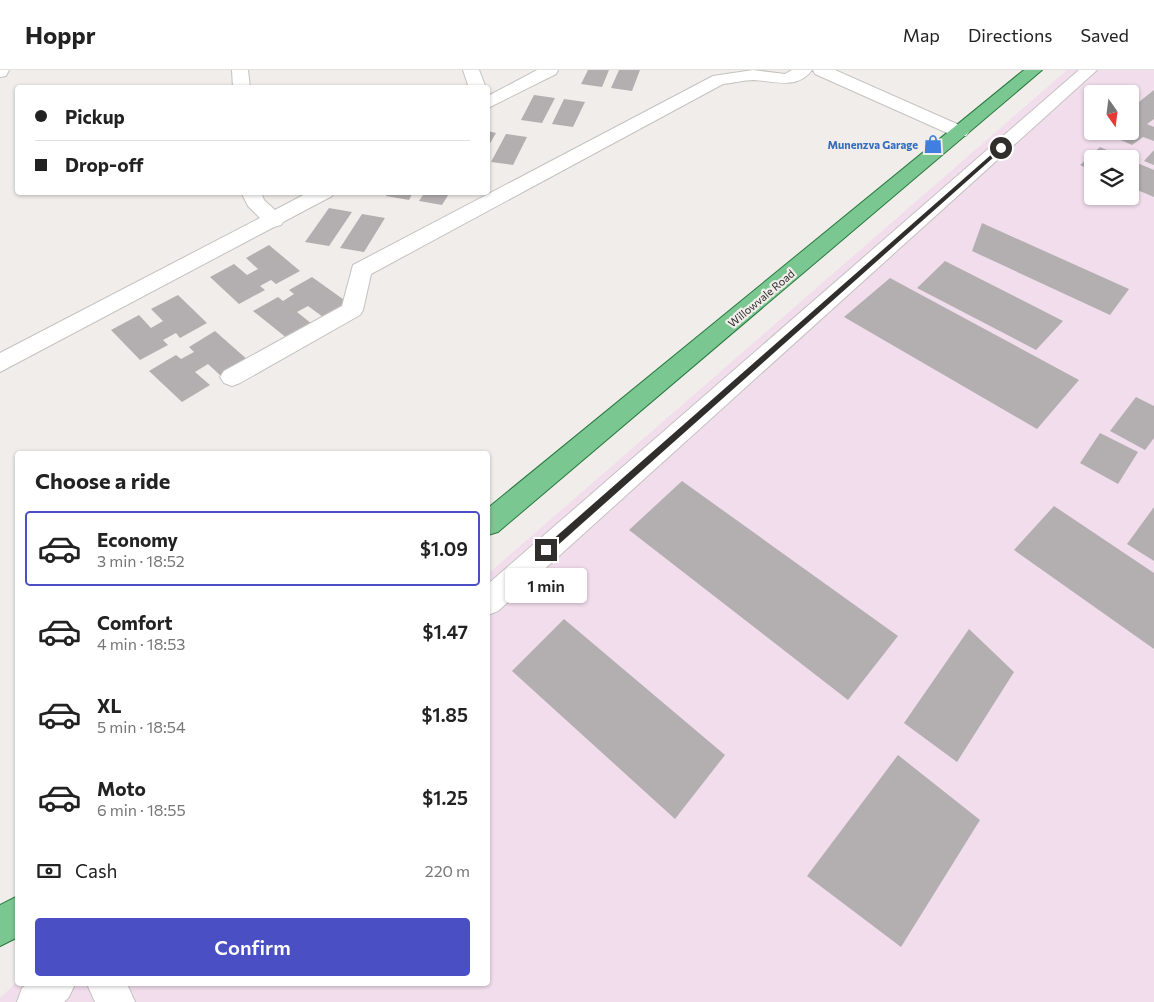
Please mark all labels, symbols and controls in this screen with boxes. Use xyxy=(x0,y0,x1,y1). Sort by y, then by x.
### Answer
text: Hoppr xyxy=(25,20,96,49)
text: Map xyxy=(903,24,940,46)
text: Directions xyxy=(968,24,1052,46)
text: Saved xyxy=(1080,24,1129,46)
north arrow xyxy=(1084,85,1139,140)
map controls xyxy=(1084,85,1139,205)
text: Pickup xyxy=(65,105,125,128)
shop icon: Munenzva Garage xyxy=(922,133,944,155)
route start xyxy=(990,137,1012,159)
place label: Munenzva Garage xyxy=(827,138,918,151)
button: layers xyxy=(1084,150,1139,205)
text: Drop-off xyxy=(65,153,144,176)
street label: Willowvale Road xyxy=(725,267,797,329)
text: Choose a ride xyxy=(35,467,170,494)
icon: car xyxy=(37,526,82,571)
text: Economy xyxy=(97,528,178,551)
text: $1.09 xyxy=(420,537,468,560)
route end xyxy=(535,539,557,561)
text: 3 min · 18:52 xyxy=(97,551,185,570)
callout: 1 min xyxy=(505,568,587,602)
text: 1 min xyxy=(527,576,565,595)
icon: car xyxy=(37,609,82,654)
text: Comfort xyxy=(97,611,173,634)
text: $1.47 xyxy=(423,620,468,643)
text: 4 min · 18:53 xyxy=(97,634,185,653)
icon: car xyxy=(37,692,82,737)
text: XL xyxy=(97,694,122,717)
text: $1.85 xyxy=(421,703,468,726)
text: 5 min · 18:54 xyxy=(97,717,186,736)
icon: car xyxy=(37,775,82,820)
text: Moto xyxy=(97,777,146,800)
text: $1.25 xyxy=(422,786,468,809)
text: 6 min · 18:55 xyxy=(97,800,186,819)
icon: cash xyxy=(35,857,63,885)
text: Cash xyxy=(75,859,117,882)
text: 220 m xyxy=(425,861,470,880)
button: Confirm xyxy=(35,918,470,976)

